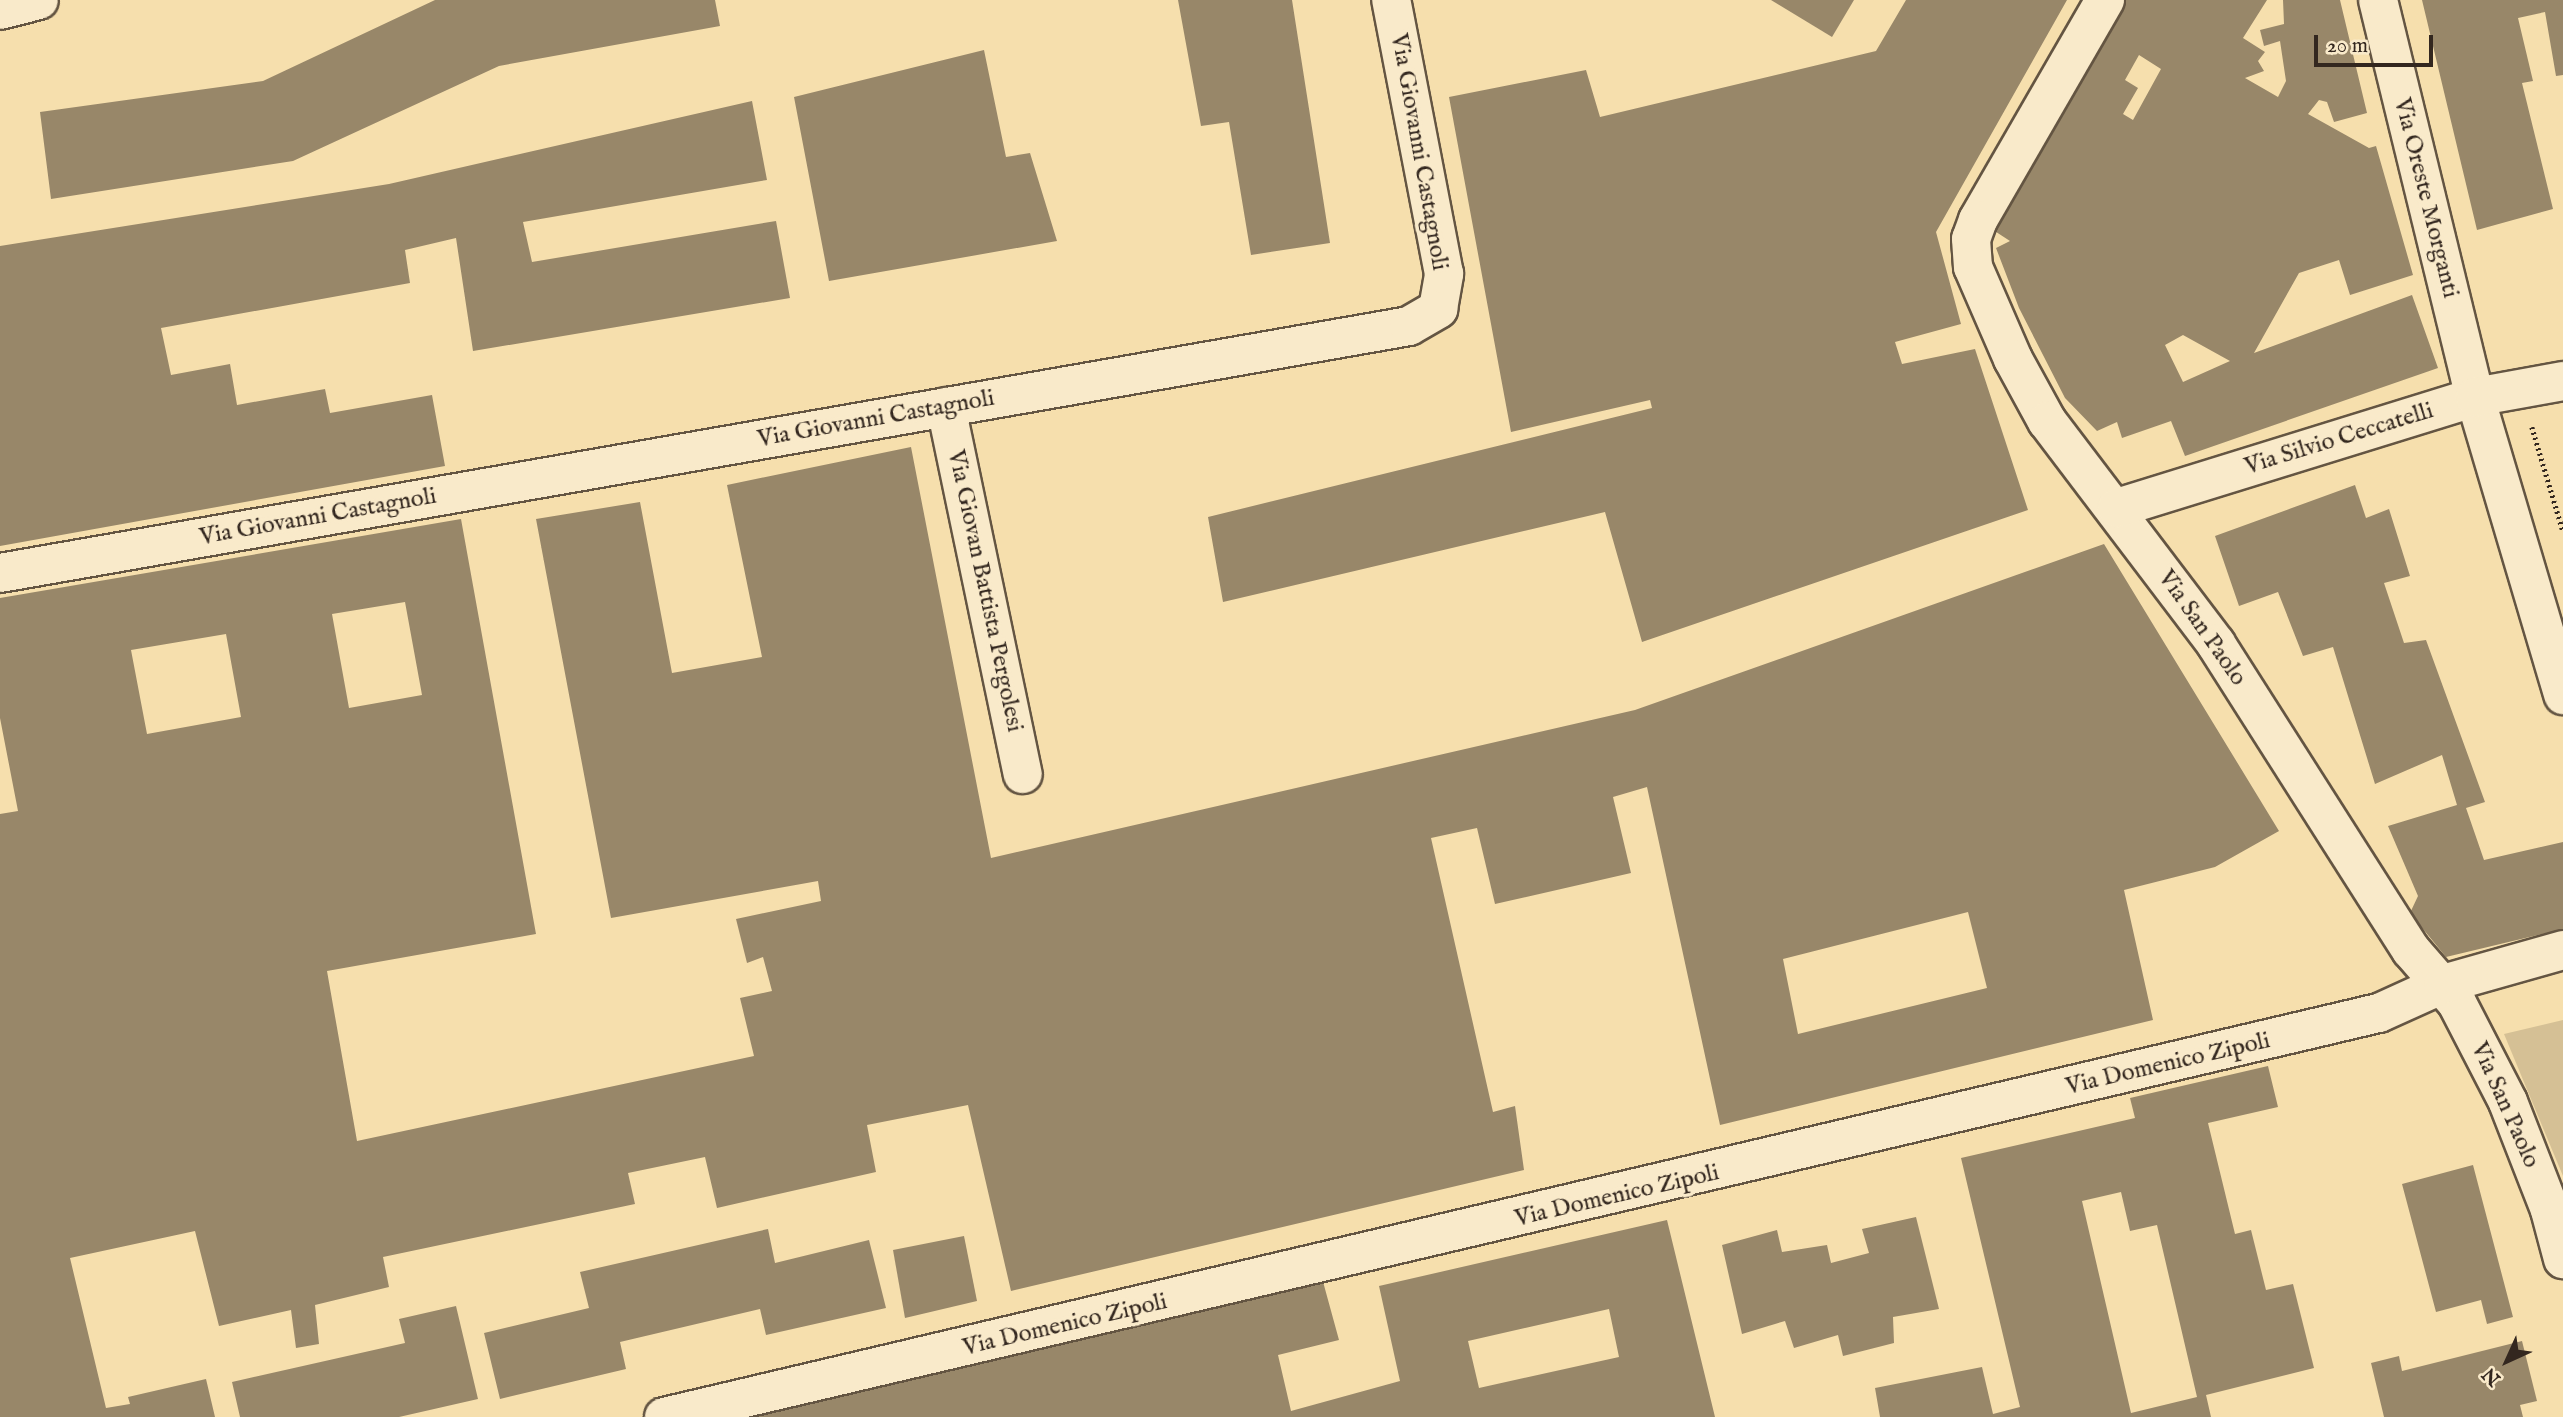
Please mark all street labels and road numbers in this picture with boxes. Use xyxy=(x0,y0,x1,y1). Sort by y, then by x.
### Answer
street label: Via Giovanni Castagnoli xyxy=(1384,31,1454,273)
street label: Via Oreste Morganti xyxy=(2387,95,2465,301)
street label: Via Giovanni Castagnoli xyxy=(755,384,997,454)
street label: Via Silvio Ceccatelli xyxy=(2241,397,2437,481)
street label: Via Giovan Battista Pergolesi xyxy=(941,447,1029,735)
street label: Via Giovanni Castagnoli xyxy=(197,482,439,552)
street label: Via San Paolo xyxy=(2152,565,2252,691)
street label: Via Domenico Zipoli xyxy=(2063,1026,2273,1102)
street label: Via San Paolo xyxy=(2464,1038,2546,1172)
street label: Via Domenico Zipoli xyxy=(1512,1158,1722,1234)
street label: Via Domenico Zipoli xyxy=(960,1287,1170,1363)

